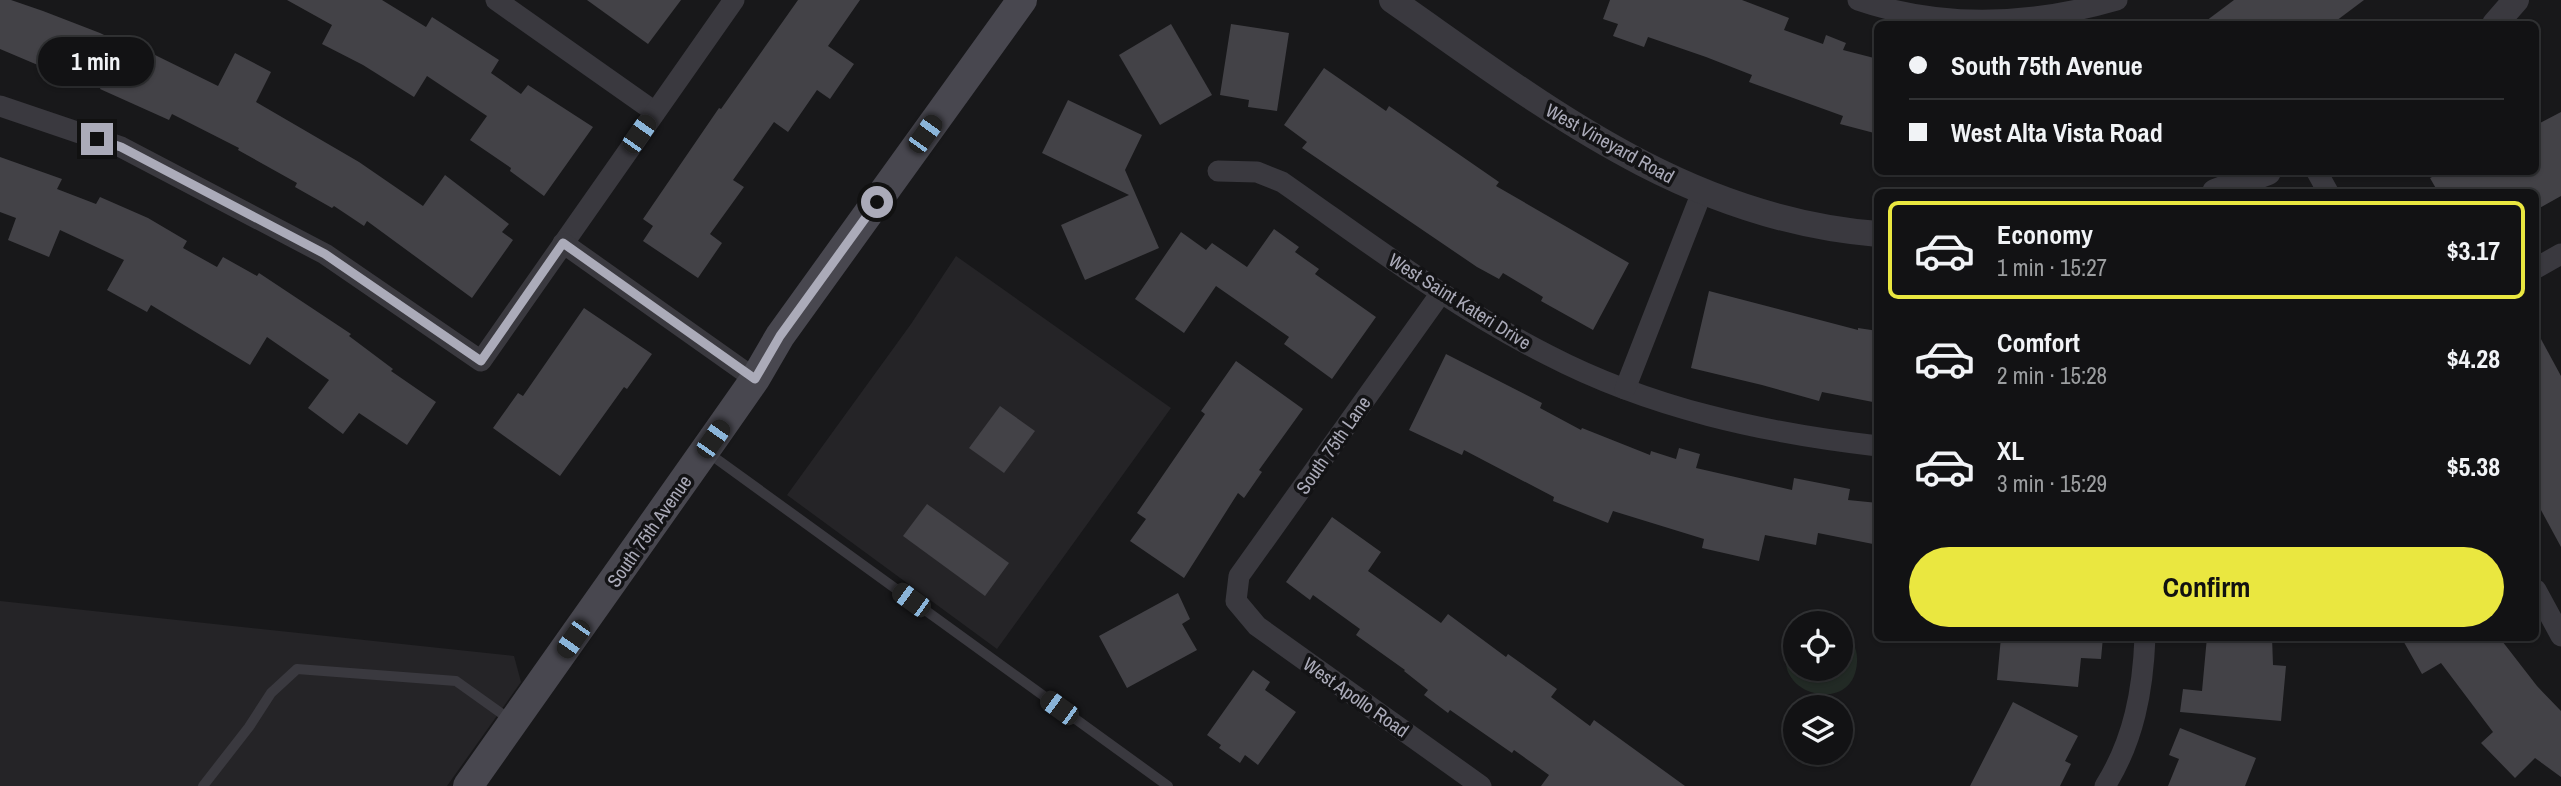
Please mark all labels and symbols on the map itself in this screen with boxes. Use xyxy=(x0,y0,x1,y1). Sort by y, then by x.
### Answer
callout: 1 min xyxy=(39,38,155,86)
street label: West Vineyard Road xyxy=(1541,97,1679,189)
car xyxy=(619,111,660,157)
car xyxy=(905,111,946,157)
route end xyxy=(81,123,113,155)
route start xyxy=(861,186,893,218)
street label: West Saint Kateri Drive xyxy=(1384,247,1536,355)
street label: South 75th Lane xyxy=(1290,391,1376,499)
car xyxy=(693,416,734,462)
street label: South 75th Avenue xyxy=(601,470,697,592)
car xyxy=(888,579,935,621)
car xyxy=(553,616,594,662)
street label: West Apollo Road xyxy=(1298,651,1414,743)
car xyxy=(1036,687,1083,729)

